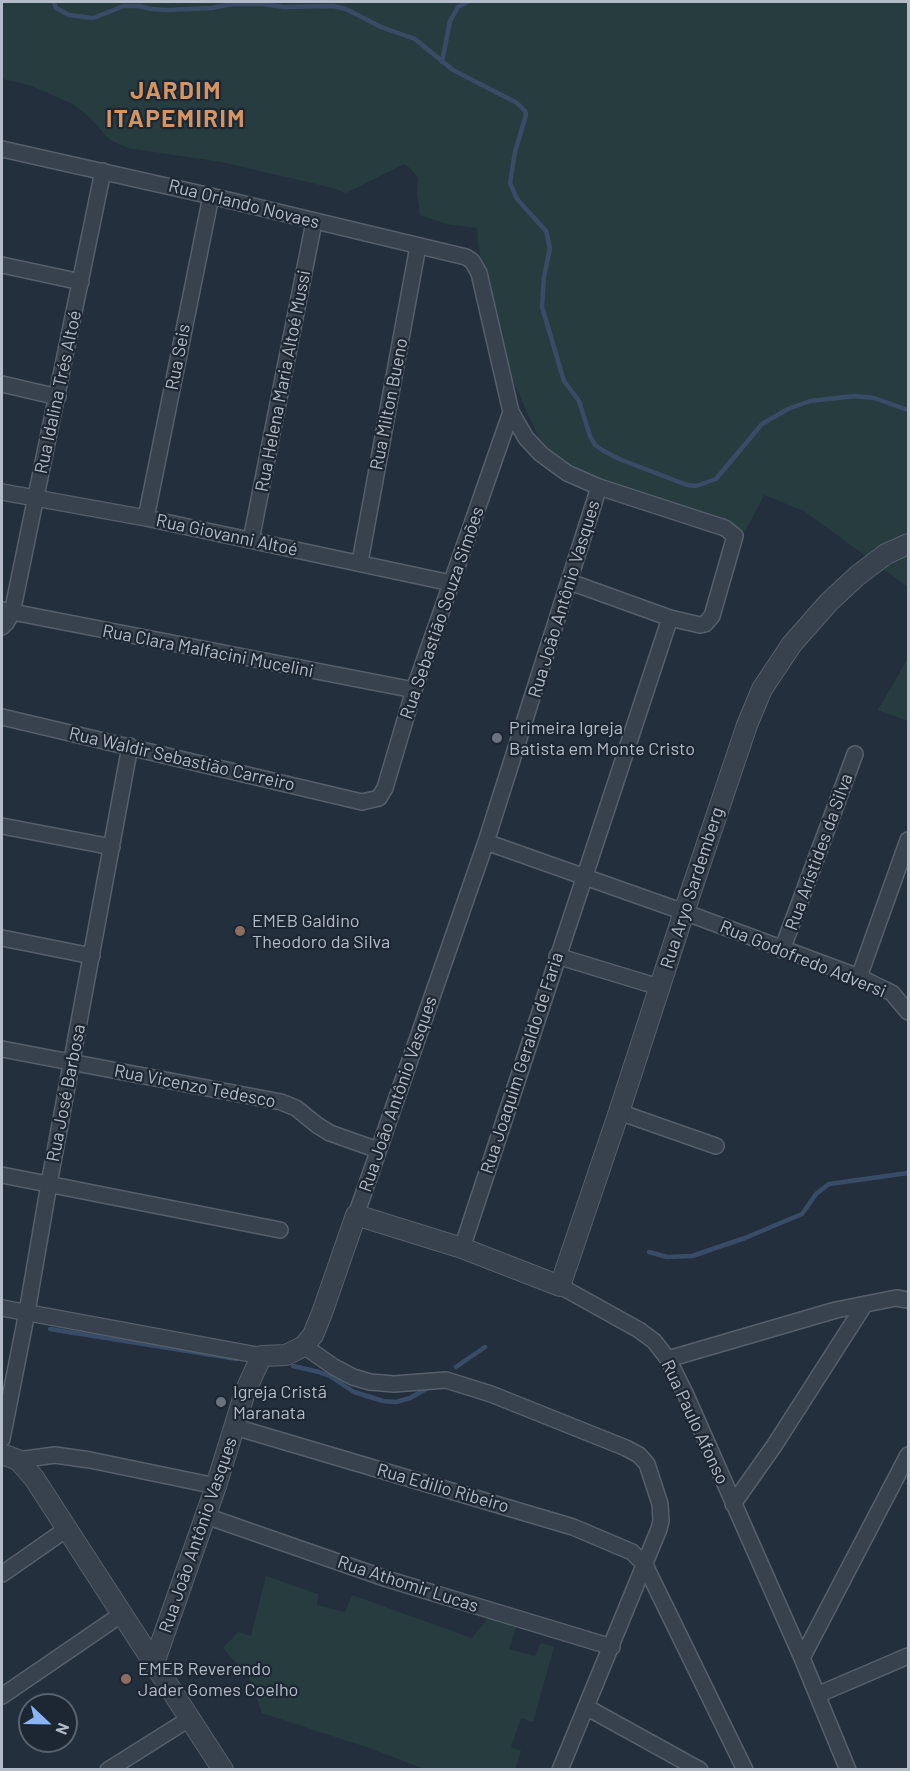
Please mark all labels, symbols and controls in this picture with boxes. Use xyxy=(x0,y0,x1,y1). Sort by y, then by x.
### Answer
district label: JARDIM ITAPEMIRIM xyxy=(106,77,246,133)
street label: Rua Orlando Novaes xyxy=(166,175,322,233)
street label: Rua Helena Maria Altoé Mussi xyxy=(251,268,315,494)
street label: Rua Idalina Trés Altoé xyxy=(30,308,86,476)
street label: Rua Seis xyxy=(161,322,195,392)
street label: Rua Milton Bueno xyxy=(366,336,412,472)
street label: Rua João Antônio Vasques xyxy=(524,498,604,700)
street label: Rua Sebastião Souza Simões xyxy=(395,504,489,722)
street label: Rua Giovanni Altoé xyxy=(154,509,300,561)
street label: Rua Clara Malfacini Mucelini xyxy=(101,620,315,682)
place label: Primeira Igreja Batista em Monte Cristo xyxy=(509,717,695,760)
street label: Rua Waldir Sebastião Carreiro xyxy=(67,722,297,796)
marker: Primeira Igreja Batista em Monte Cristo xyxy=(490,731,504,745)
street label: Rua Arístides da Silva xyxy=(781,771,857,933)
street label: Rua Aryo Sardemberg xyxy=(656,805,728,971)
place label: EMEB Galdino Theodoro da Silva xyxy=(252,910,390,952)
street label: Rua Godofredo Adversi xyxy=(717,916,889,1002)
marker: EMEB Galdino Theodoro da Silva xyxy=(233,924,247,938)
street label: Rua Joaquim Geraldo de Faria xyxy=(476,950,568,1176)
street label: Rua João Antônio Vasques xyxy=(354,993,442,1195)
street label: Rua José Barbosa xyxy=(42,1022,90,1164)
street label: Rua Vicenzo Tedesco xyxy=(112,1060,278,1112)
street label: Rua Paulo Afonso xyxy=(657,1356,733,1488)
place label: Igreja Cristã Maranata xyxy=(233,1381,327,1424)
marker: Igreja Cristã Maranata xyxy=(214,1395,228,1409)
street label: Rua João Antônio Vasques xyxy=(154,1434,242,1636)
street label: Rua Edilio Ribeiro xyxy=(374,1459,512,1517)
street label: Rua Athomir Lucas xyxy=(335,1551,481,1617)
place label: EMEB Reverendo Jader Gomes Coelho xyxy=(138,1658,298,1700)
marker: EMEB Reverendo Jader Gomes Coelho xyxy=(119,1672,133,1686)
north arrow xyxy=(18,1693,78,1753)
text: N xyxy=(53,1721,74,1738)

